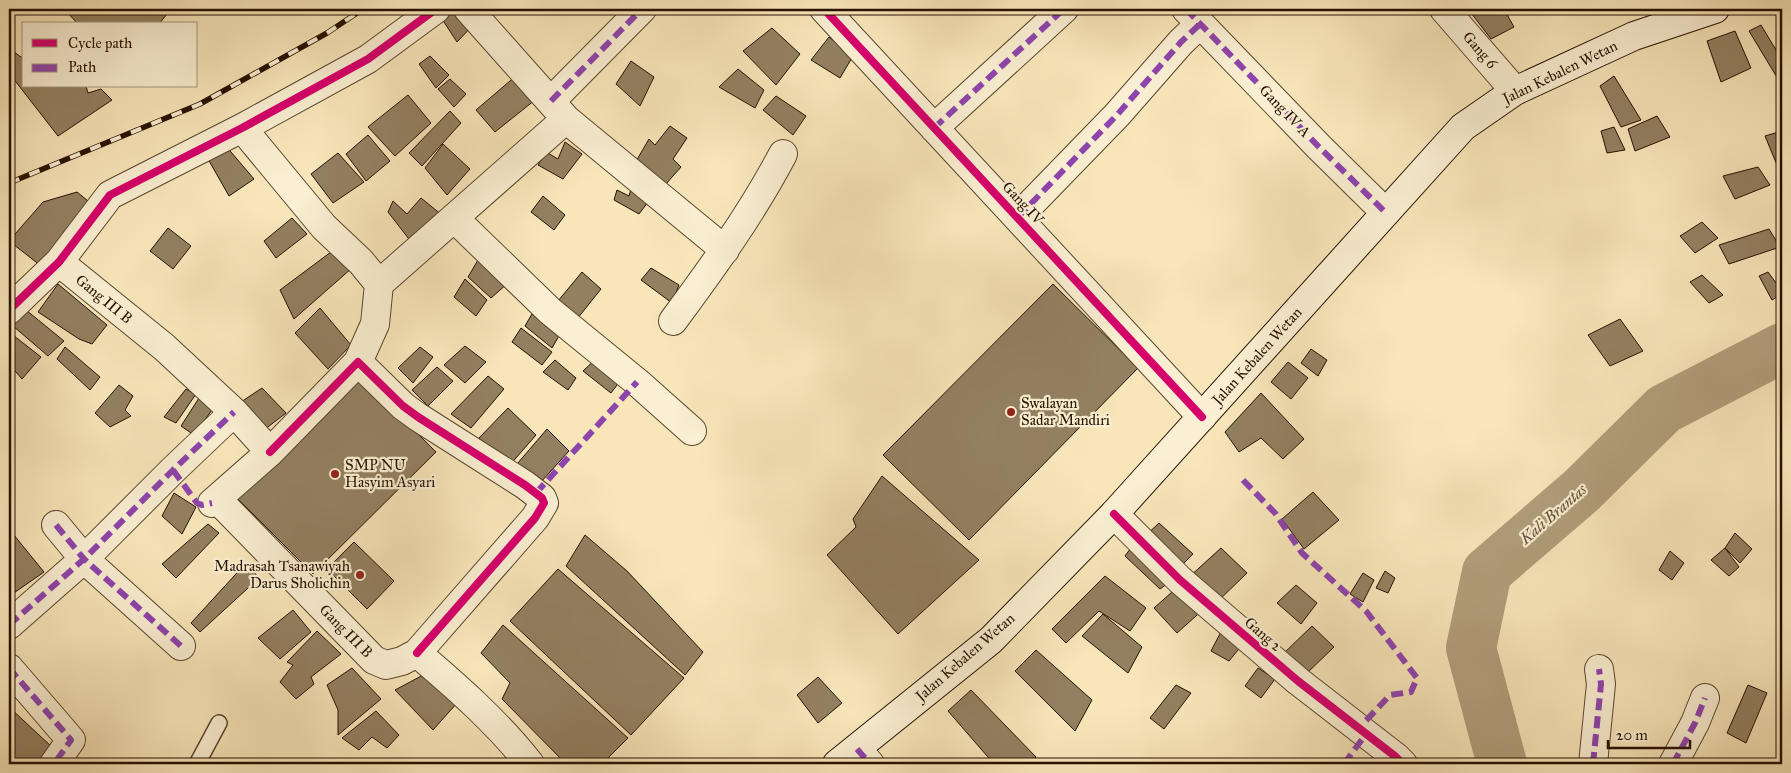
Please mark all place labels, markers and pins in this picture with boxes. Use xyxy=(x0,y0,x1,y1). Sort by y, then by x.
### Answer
place label: Swalayan Sadar Mandiri xyxy=(1021,394,1110,429)
marker: Swalayan Sadar Mandiri xyxy=(1005,406,1017,418)
place label: SMP NU Hasyim Asyari xyxy=(345,456,435,491)
marker: SMP NU Hasyim Asyari xyxy=(329,468,341,480)
place label: Madrasah Tsanawiyah Darus Sholichin xyxy=(214,557,351,592)
marker: Madrasah Tsanawiyah Darus Sholichin xyxy=(354,569,366,581)

